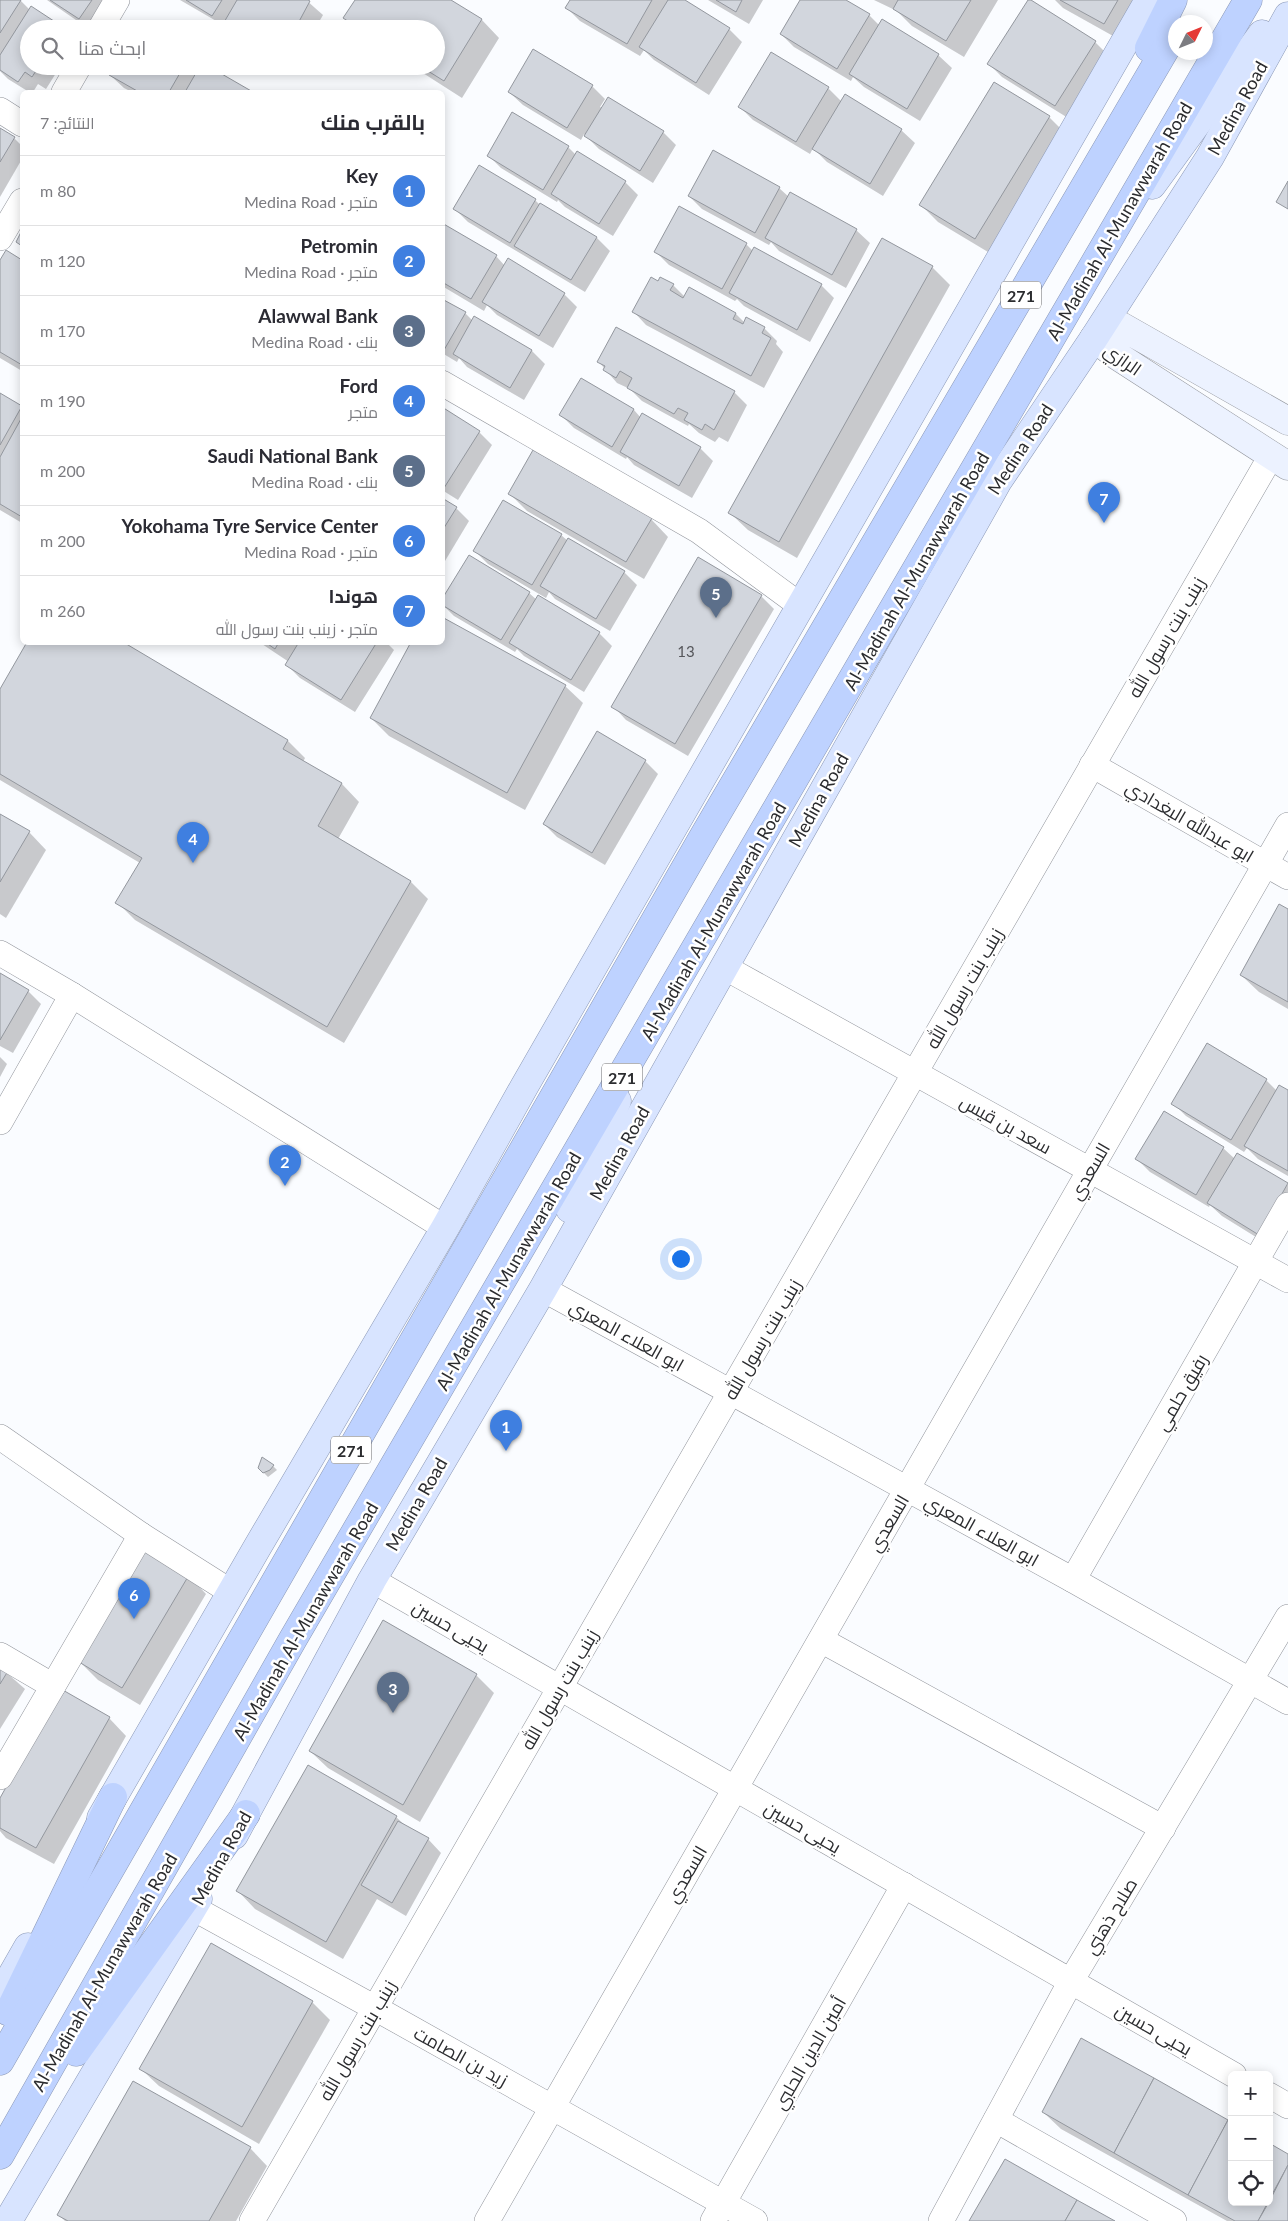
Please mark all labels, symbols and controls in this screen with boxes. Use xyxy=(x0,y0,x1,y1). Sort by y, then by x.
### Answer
north arrow xyxy=(1168,15,1213,60)
search box xyxy=(20,20,445,75)
icon: search xyxy=(38,34,66,62)
text: ابحث هنا xyxy=(78,36,146,59)
street label: Medina Road xyxy=(1202,57,1272,159)
street label: Al-Madinah Al-Munawwarah Road xyxy=(1042,98,1196,344)
text: بالقرب منك xyxy=(321,109,425,134)
text: النتائج: 7 xyxy=(40,113,95,132)
text: Key xyxy=(346,164,378,187)
text: 80 m xyxy=(40,181,76,200)
text: 1 xyxy=(404,181,414,200)
text: متجر · Medina Road xyxy=(244,192,378,211)
text: Petromin xyxy=(300,234,378,257)
text: 120 m xyxy=(40,251,85,270)
text: 2 xyxy=(404,251,414,270)
text: متجر · Medina Road xyxy=(244,262,378,281)
road number: 271 xyxy=(1001,282,1041,308)
text: Alawwal Bank xyxy=(258,304,378,327)
text: 170 m xyxy=(40,321,85,340)
text: 3 xyxy=(404,321,414,340)
text: بنك · Medina Road xyxy=(251,332,378,351)
street label: الرازي xyxy=(1098,338,1146,383)
text: Ford xyxy=(340,374,378,397)
text: 190 m xyxy=(40,391,85,410)
text: 4 xyxy=(404,391,414,410)
street label: Medina Road xyxy=(982,399,1058,499)
text: متجر xyxy=(349,402,378,421)
text: Saudi National Bank xyxy=(208,444,378,467)
street label: Al-Madinah Al-Munawwarah Road xyxy=(839,448,993,694)
text: 200 m xyxy=(40,461,85,480)
text: 5 xyxy=(404,461,414,480)
text: بنك · Medina Road xyxy=(251,472,378,491)
pin: 7 xyxy=(1088,482,1120,523)
text: Yokohama Tyre Service Center xyxy=(121,514,378,537)
text: 200 m xyxy=(40,531,85,550)
text: 6 xyxy=(404,531,414,550)
text: متجر · Medina Road xyxy=(244,542,378,561)
street label: زينب بنت رسول الله xyxy=(1123,573,1210,702)
pin: 5 xyxy=(700,577,732,618)
text: هوندا xyxy=(329,584,378,607)
text: 260 m xyxy=(40,601,85,620)
text: 7 xyxy=(404,601,414,620)
text: متجر · زينب بنت رسول الله xyxy=(216,619,378,638)
house number: 13 xyxy=(677,642,695,660)
street label: Medina Road xyxy=(783,749,853,851)
street label: ابو عبدالله البغدادي xyxy=(1120,775,1258,870)
street label: Al-Madinah Al-Munawwarah Road xyxy=(636,798,790,1044)
pin: 4 xyxy=(177,822,209,863)
street label: زينب بنت رسول الله xyxy=(921,924,1008,1053)
road number: 271 xyxy=(602,1064,642,1090)
street label: سعد بن قيس xyxy=(956,1090,1056,1159)
street label: Medina Road xyxy=(584,1102,654,1204)
street label: السعدي xyxy=(1064,1138,1118,1206)
pin: 2 xyxy=(269,1145,301,1186)
street label: Al-Madinah Al-Munawwarah Road xyxy=(431,1148,585,1394)
your location xyxy=(668,1246,694,1272)
street label: زينب بنت رسول الله xyxy=(719,1275,806,1404)
street label: ابو العلاء المعري xyxy=(564,1295,688,1379)
street label: رفيق حلمي xyxy=(1150,1350,1215,1436)
pin: 1 xyxy=(490,1410,522,1451)
road number: 271 xyxy=(331,1436,371,1464)
street label: Medina Road xyxy=(381,1454,451,1554)
street label: السعدي xyxy=(863,1490,917,1558)
street label: ابو العلاء المعري xyxy=(919,1490,1043,1574)
street label: Al-Madinah Al-Munawwarah Road xyxy=(228,1498,382,1744)
pin: 6 xyxy=(118,1578,150,1619)
street label: يحيى حسين xyxy=(408,1595,493,1658)
street label: زينب بنت رسول الله xyxy=(516,1625,603,1754)
pin: 3 xyxy=(377,1672,409,1713)
street label: يحيى حسين xyxy=(760,1796,845,1859)
street label: Medina Road xyxy=(186,1807,256,1909)
street label: السعدي xyxy=(661,1841,715,1909)
street label: Al-Madinah Al-Munawwarah Road xyxy=(27,1849,181,2095)
street label: صلاح ذهني xyxy=(1079,1874,1145,1960)
street label: زينب بنت رسول الله xyxy=(314,1976,401,2105)
street label: أمين الدين الحلبي xyxy=(768,1993,854,2115)
street label: يحيى حسين xyxy=(1111,1998,1196,2061)
street label: زيد بن الصامت xyxy=(410,2021,512,2092)
map controls xyxy=(1228,2071,1273,2206)
button: + xyxy=(1228,2071,1273,2116)
button: − xyxy=(1228,2116,1273,2161)
button: locate xyxy=(1228,2161,1273,2206)

